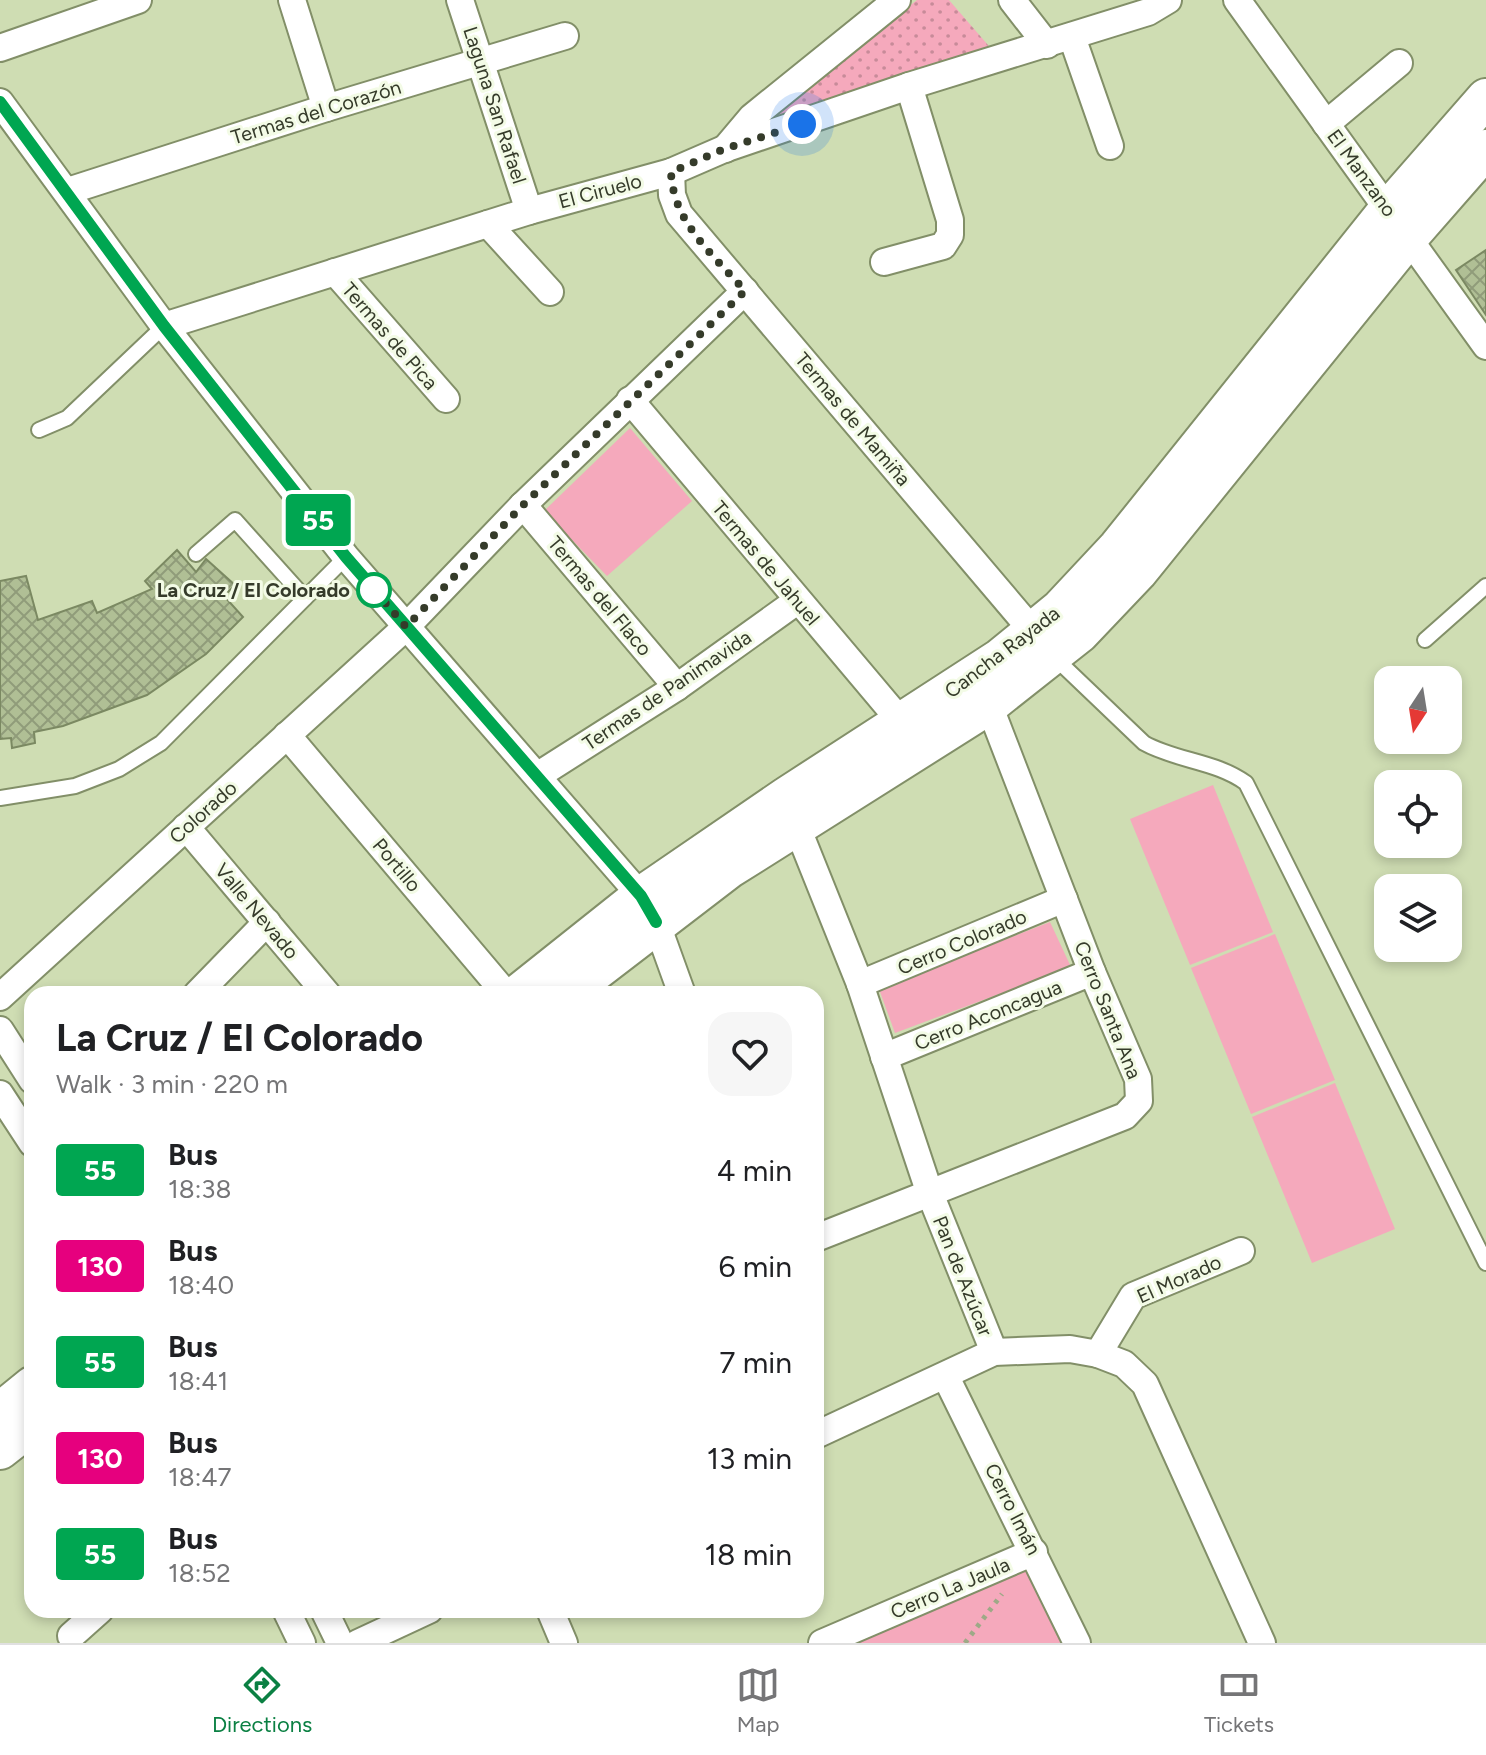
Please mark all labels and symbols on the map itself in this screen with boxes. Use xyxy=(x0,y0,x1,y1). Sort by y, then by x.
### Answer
street label: Laguna San Rafael xyxy=(458,23,532,187)
street label: Termas del Corazón xyxy=(228,75,404,149)
your location xyxy=(782,104,822,144)
street label: El Manzano xyxy=(1322,125,1402,221)
street label: El Ciruelo xyxy=(556,168,644,214)
street label: Termas de Pica xyxy=(337,278,443,394)
street label: Termas de Mamiña xyxy=(790,347,916,491)
line badge: 55 xyxy=(282,494,354,546)
street label: Termas de Jahuel xyxy=(707,496,825,630)
street label: Termas del Flaco xyxy=(543,531,657,661)
marker: La Cruz / El Colorado xyxy=(357,573,391,607)
place label: La Cruz / El Colorado xyxy=(157,578,350,602)
street label: Cancha Rayada xyxy=(940,601,1064,703)
street label: Termas de Panimavida xyxy=(578,625,756,755)
north arrow xyxy=(1374,666,1462,754)
street label: Colorado xyxy=(164,776,242,848)
street label: Portillo xyxy=(368,833,426,897)
street label: Valle Nevado xyxy=(210,858,304,964)
street label: Cerro Colorado xyxy=(894,904,1030,980)
street label: Cerro Santa Ana xyxy=(1069,938,1147,1082)
street label: Cerro Aconcagua xyxy=(911,975,1065,1055)
street label: Pan de Azúcar xyxy=(928,1212,998,1340)
street label: El Morado xyxy=(1133,1250,1225,1308)
street label: Cerro Imán xyxy=(980,1459,1046,1559)
street label: Cerro La Jaula xyxy=(887,1552,1013,1624)

